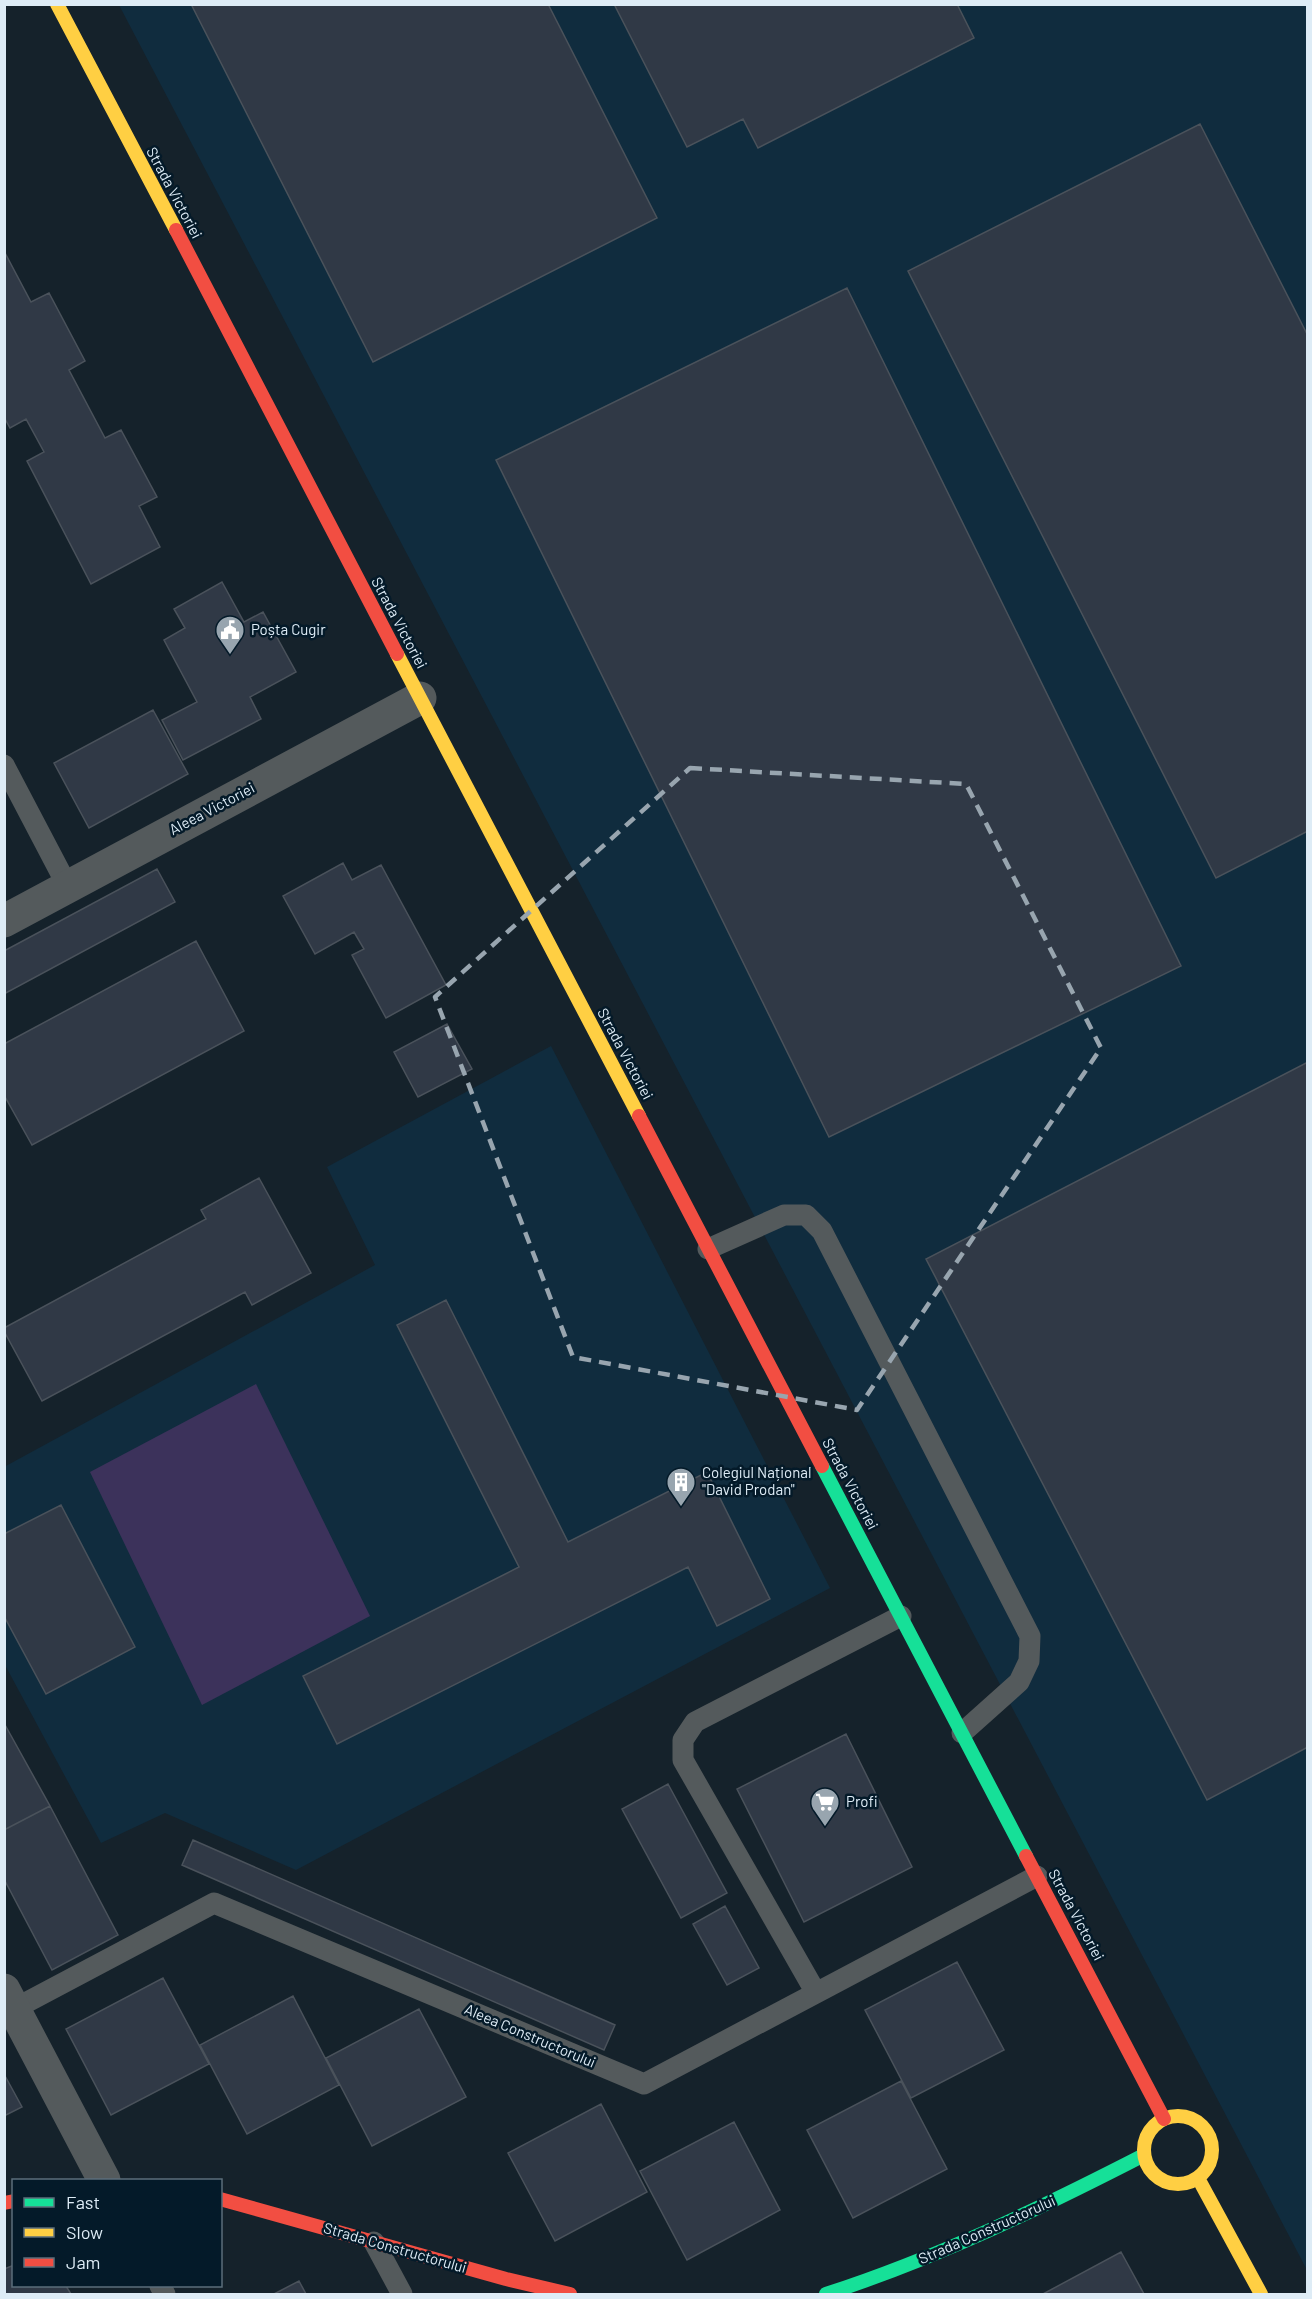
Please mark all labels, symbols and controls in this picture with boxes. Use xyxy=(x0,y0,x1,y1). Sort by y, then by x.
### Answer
street label: Strada Victoriei xyxy=(143,144,207,241)
street label: Strada Victoriei xyxy=(368,574,432,671)
public building icon: Poșta Cugir xyxy=(214,614,246,656)
place label: Poșta Cugir xyxy=(251,620,326,638)
street label: Aleea Victoriei xyxy=(166,778,257,838)
street label: Strada Victoriei xyxy=(594,1005,658,1102)
street label: Strada Victoriei xyxy=(819,1435,883,1532)
place label: Colegiul Național "David Prodan" xyxy=(702,1463,811,1498)
building icon: Colegiul Național "David Prodan" xyxy=(665,1466,697,1508)
supermarket icon: Profi xyxy=(809,1786,841,1828)
place label: Profi xyxy=(846,1792,878,1810)
street label: Strada Victoriei xyxy=(1045,1866,1109,1963)
street label: Aleea Constructorului xyxy=(462,1999,599,2071)
legend xyxy=(12,2179,222,2287)
text: Fast xyxy=(66,2191,100,2213)
street label: Strada Constructorului xyxy=(915,2191,1058,2267)
street label: Strada Constructorului xyxy=(322,2218,469,2276)
text: Slow xyxy=(66,2221,103,2243)
text: Jam xyxy=(66,2251,100,2273)

